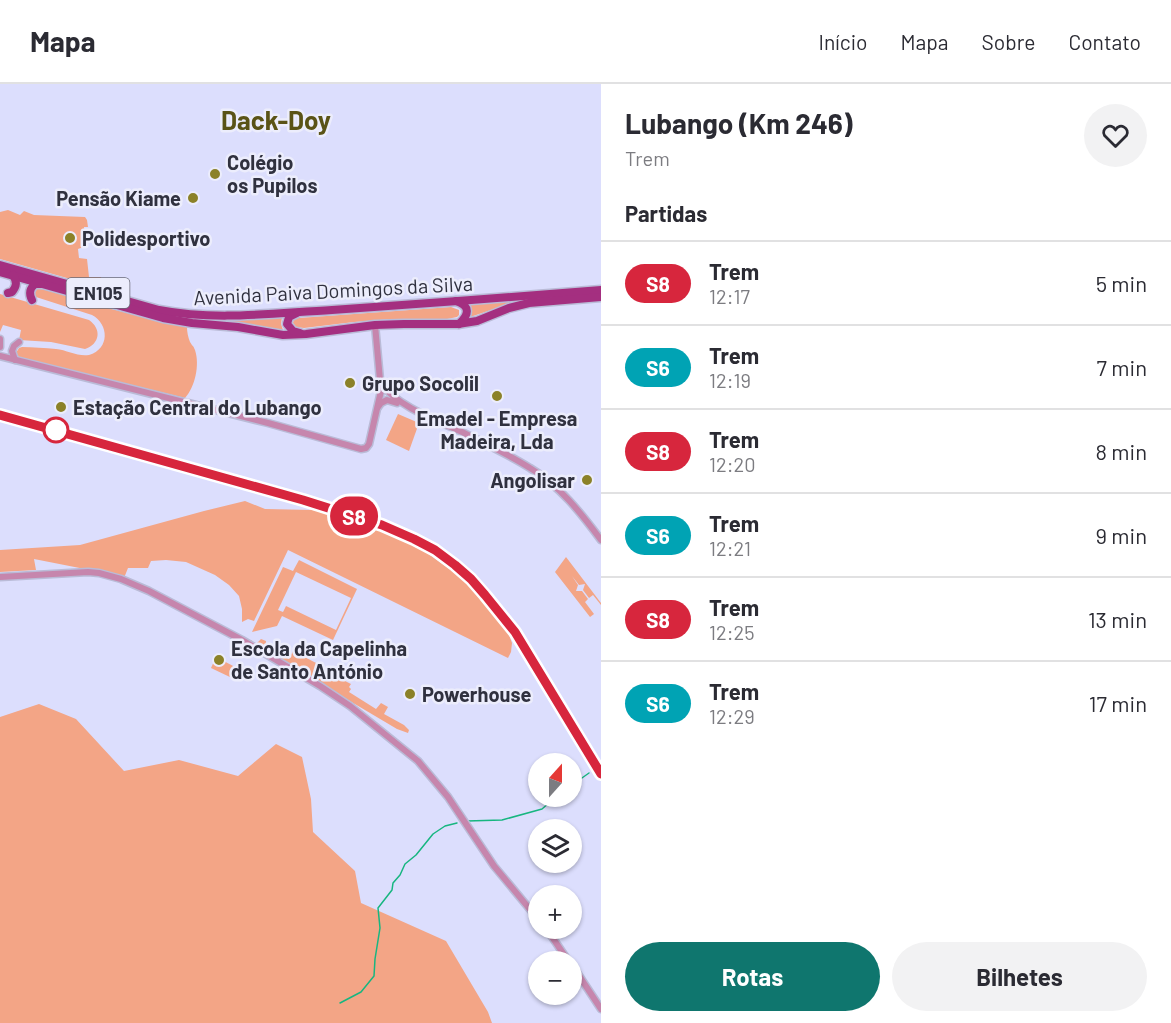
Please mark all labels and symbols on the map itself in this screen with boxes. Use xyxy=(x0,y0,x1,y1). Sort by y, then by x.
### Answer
district label: Dack-Doy xyxy=(221,104,331,135)
place label: Colégio os Pupilos xyxy=(227,150,318,197)
marker: Colégio os Pupilos xyxy=(208,167,222,181)
place label: Pensão Kiame xyxy=(56,186,181,210)
marker: Pensão Kiame xyxy=(186,191,200,205)
place label: Polidesportivo xyxy=(82,226,210,250)
marker: Polidesportivo xyxy=(63,231,77,245)
street label: Avenida Paiva Domingos da Silva xyxy=(193,271,473,309)
road number: EN105 xyxy=(66,278,130,308)
place label: Grupo Socolil xyxy=(362,371,479,395)
marker: Grupo Socolil xyxy=(343,376,357,390)
marker: Emadel - Empresa Madeira, Lda xyxy=(490,389,504,403)
place label: Estação Central do Lubango xyxy=(73,395,322,419)
marker: Estação Central do Lubango xyxy=(54,400,68,414)
place label: Emadel - Empresa Madeira, Lda xyxy=(417,406,577,453)
unlabelled marker xyxy=(43,417,69,443)
place label: Angolisar xyxy=(490,468,575,492)
marker: Angolisar xyxy=(580,473,594,487)
line badge: S8 xyxy=(327,496,381,536)
place label: Escola da Capelinha de Santo António xyxy=(231,636,407,683)
marker: Escola da Capelinha de Santo António xyxy=(212,653,226,667)
place label: Powerhouse xyxy=(422,682,531,706)
marker: Powerhouse xyxy=(403,687,417,701)
north arrow xyxy=(528,753,582,807)

